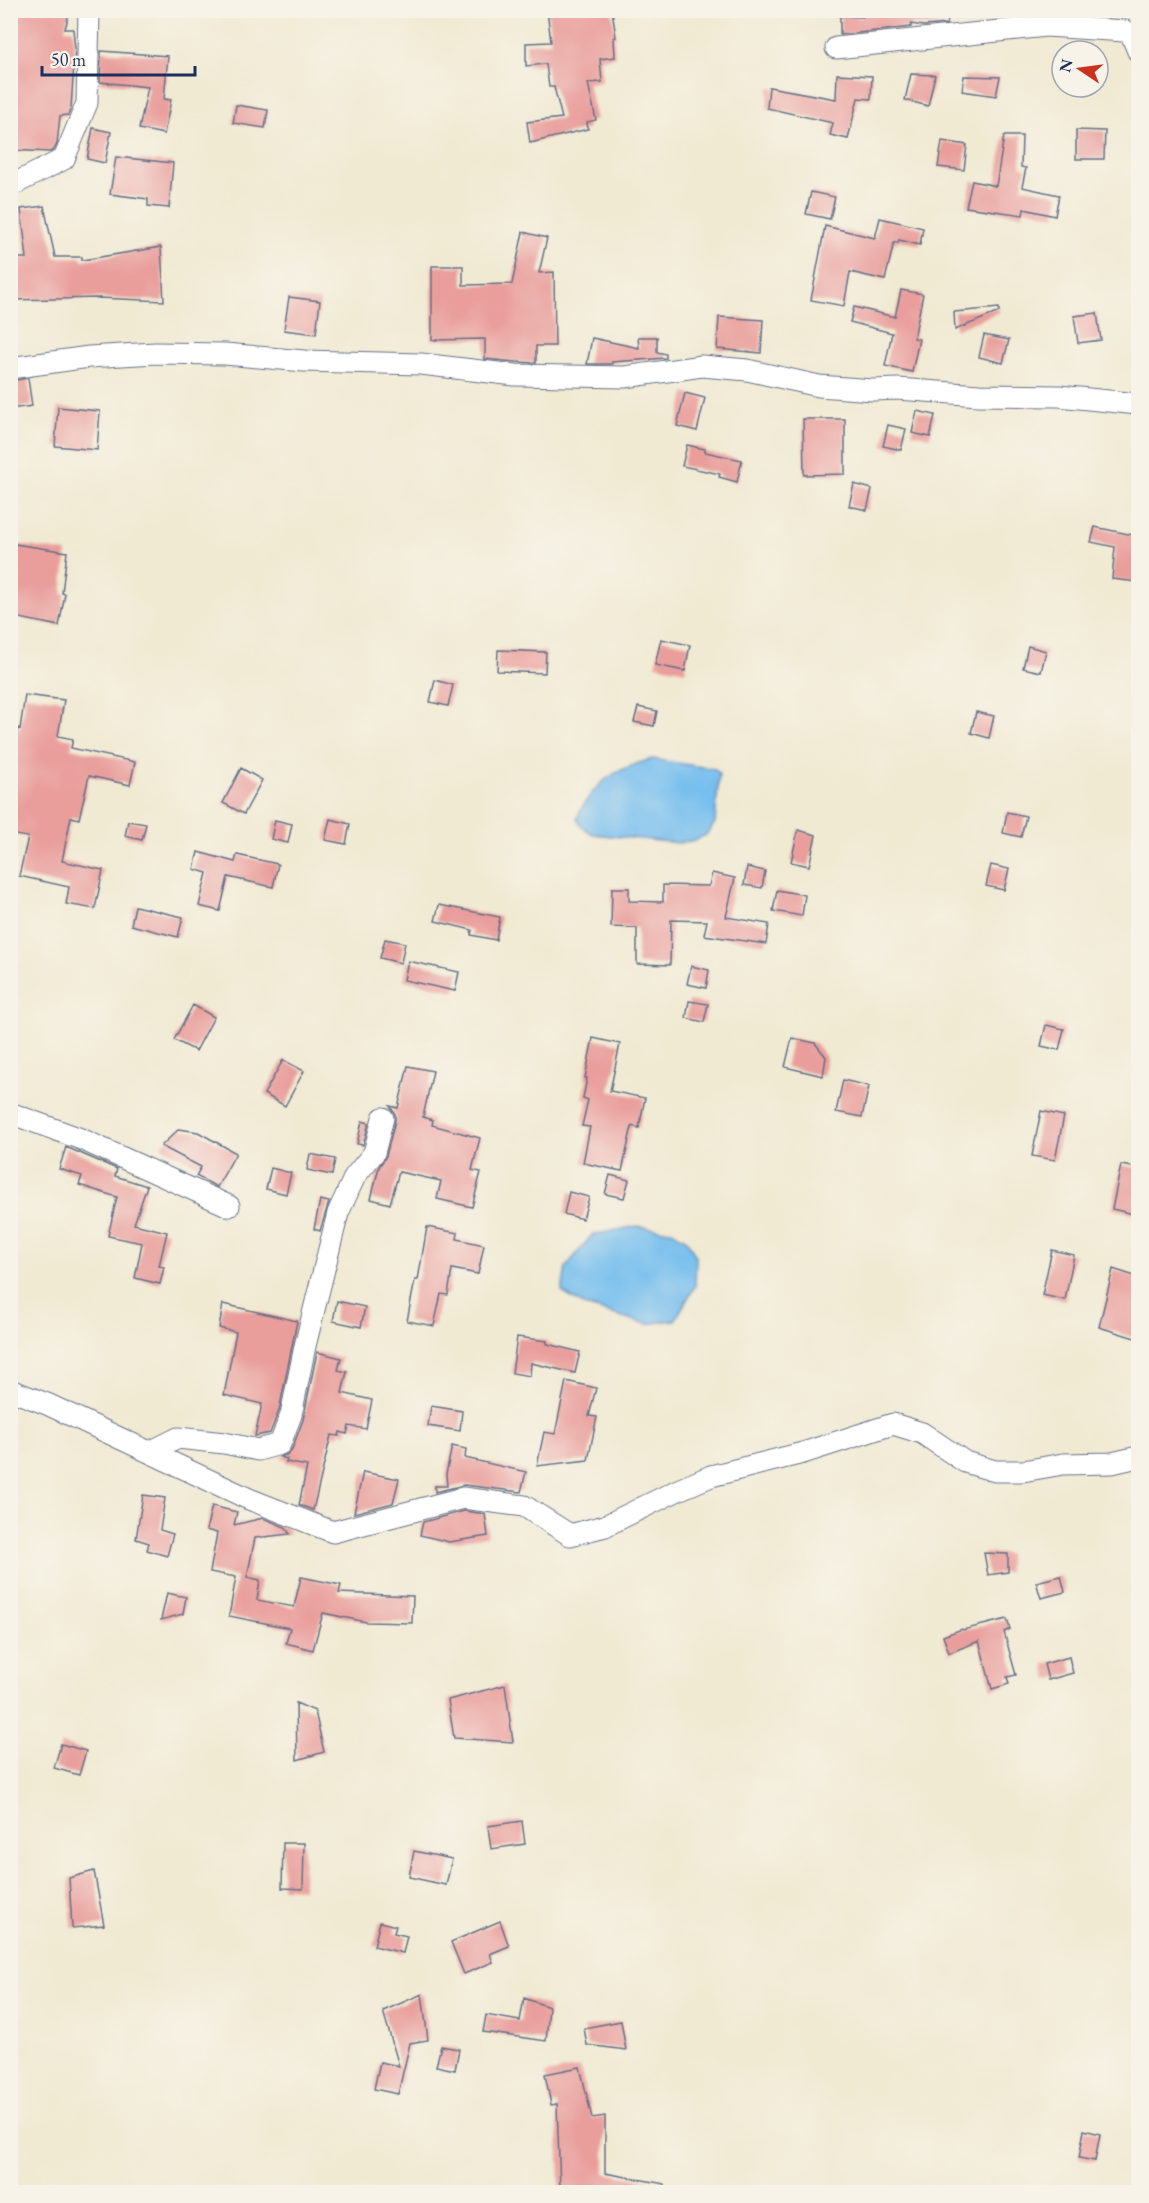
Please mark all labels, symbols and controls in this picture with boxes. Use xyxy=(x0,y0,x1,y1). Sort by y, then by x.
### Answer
scale bar xyxy=(42,39,195,77)
north arrow xyxy=(1050,39,1110,99)
text: 50 m xyxy=(51,48,86,71)
text: N xyxy=(1054,57,1078,74)

